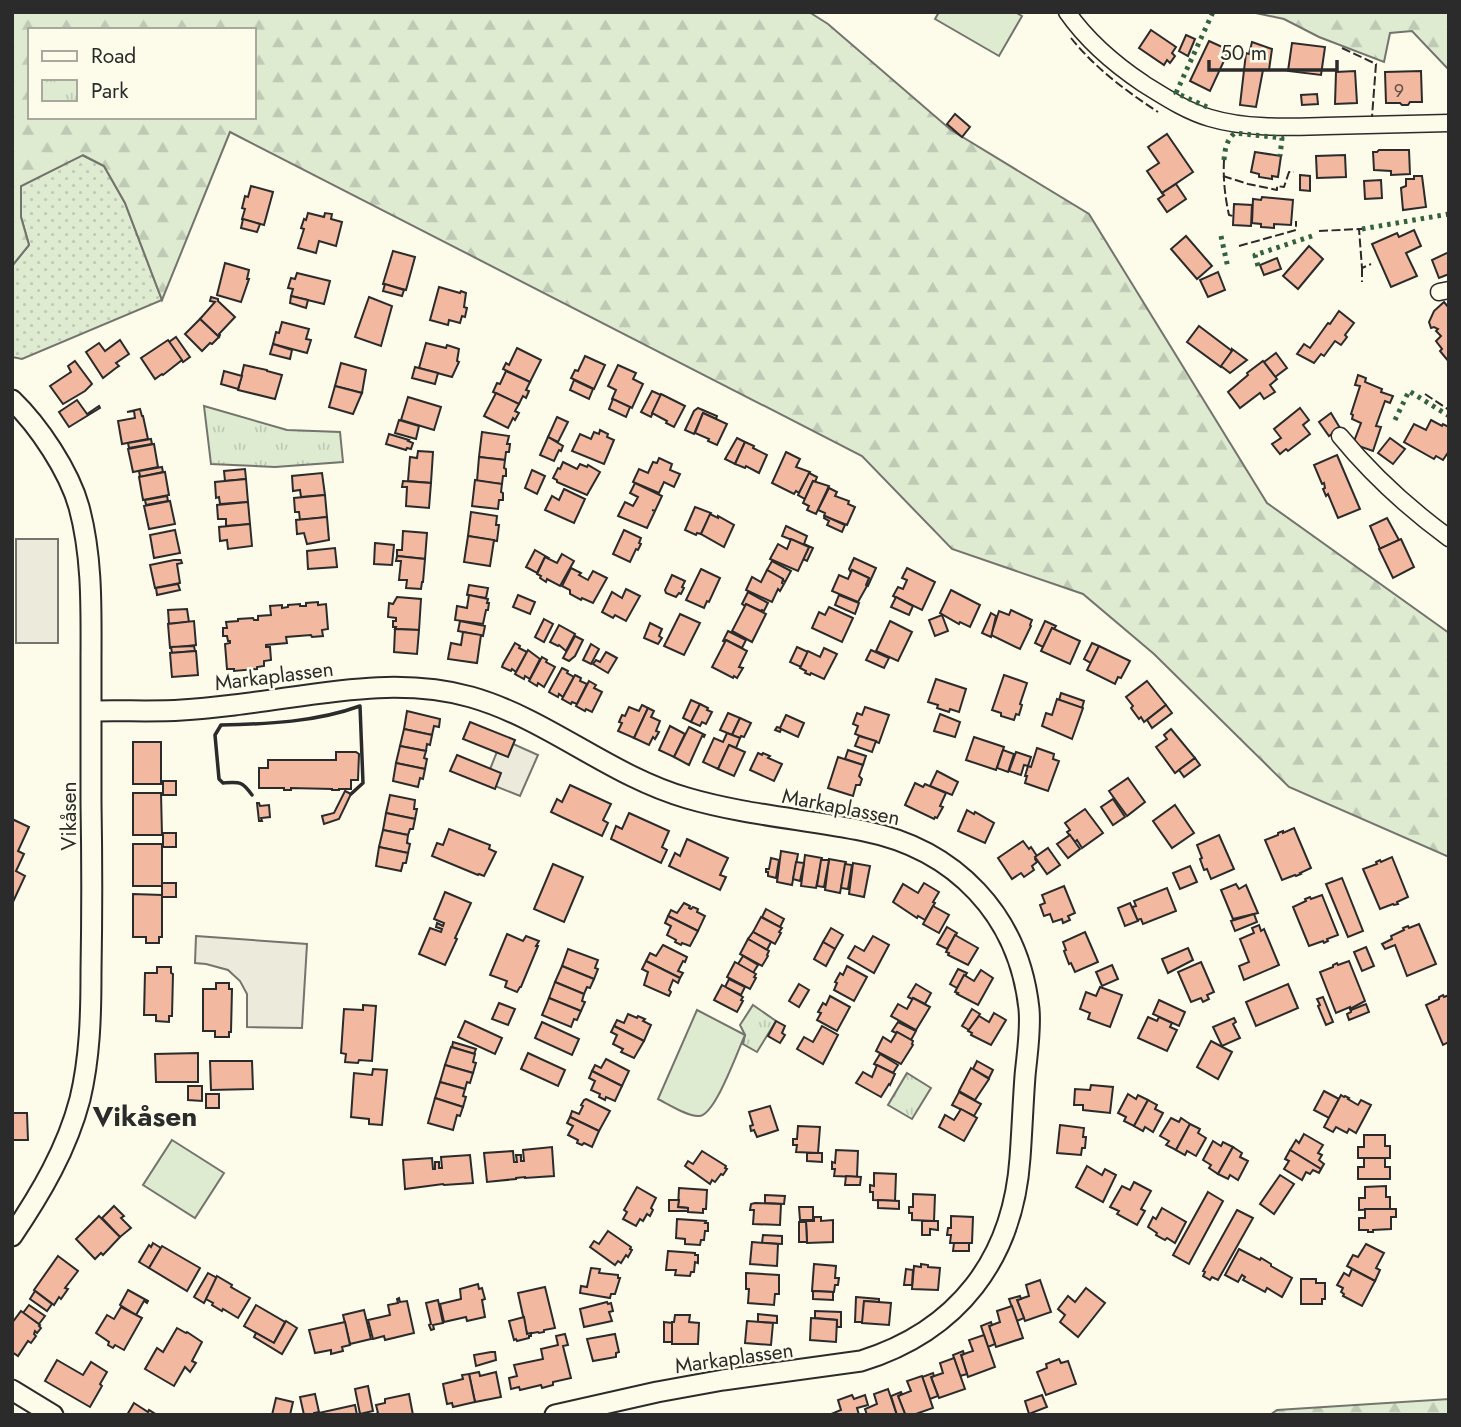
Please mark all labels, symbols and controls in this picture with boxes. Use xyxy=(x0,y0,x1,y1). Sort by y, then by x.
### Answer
legend xyxy=(28,28,256,119)
scale bar xyxy=(1209,28,1337,72)
text: 50 m xyxy=(1220,38,1267,68)
text: Road xyxy=(91,41,136,71)
text: Park xyxy=(91,76,129,106)
house number: 9 xyxy=(1394,78,1404,104)
street label: Markaplassen xyxy=(213,654,335,698)
street label: Vikåsen xyxy=(54,781,84,851)
street label: Markaplassen xyxy=(780,781,902,833)
district label: Vikåsen xyxy=(92,1096,197,1137)
street label: Markaplassen xyxy=(673,1335,795,1381)

